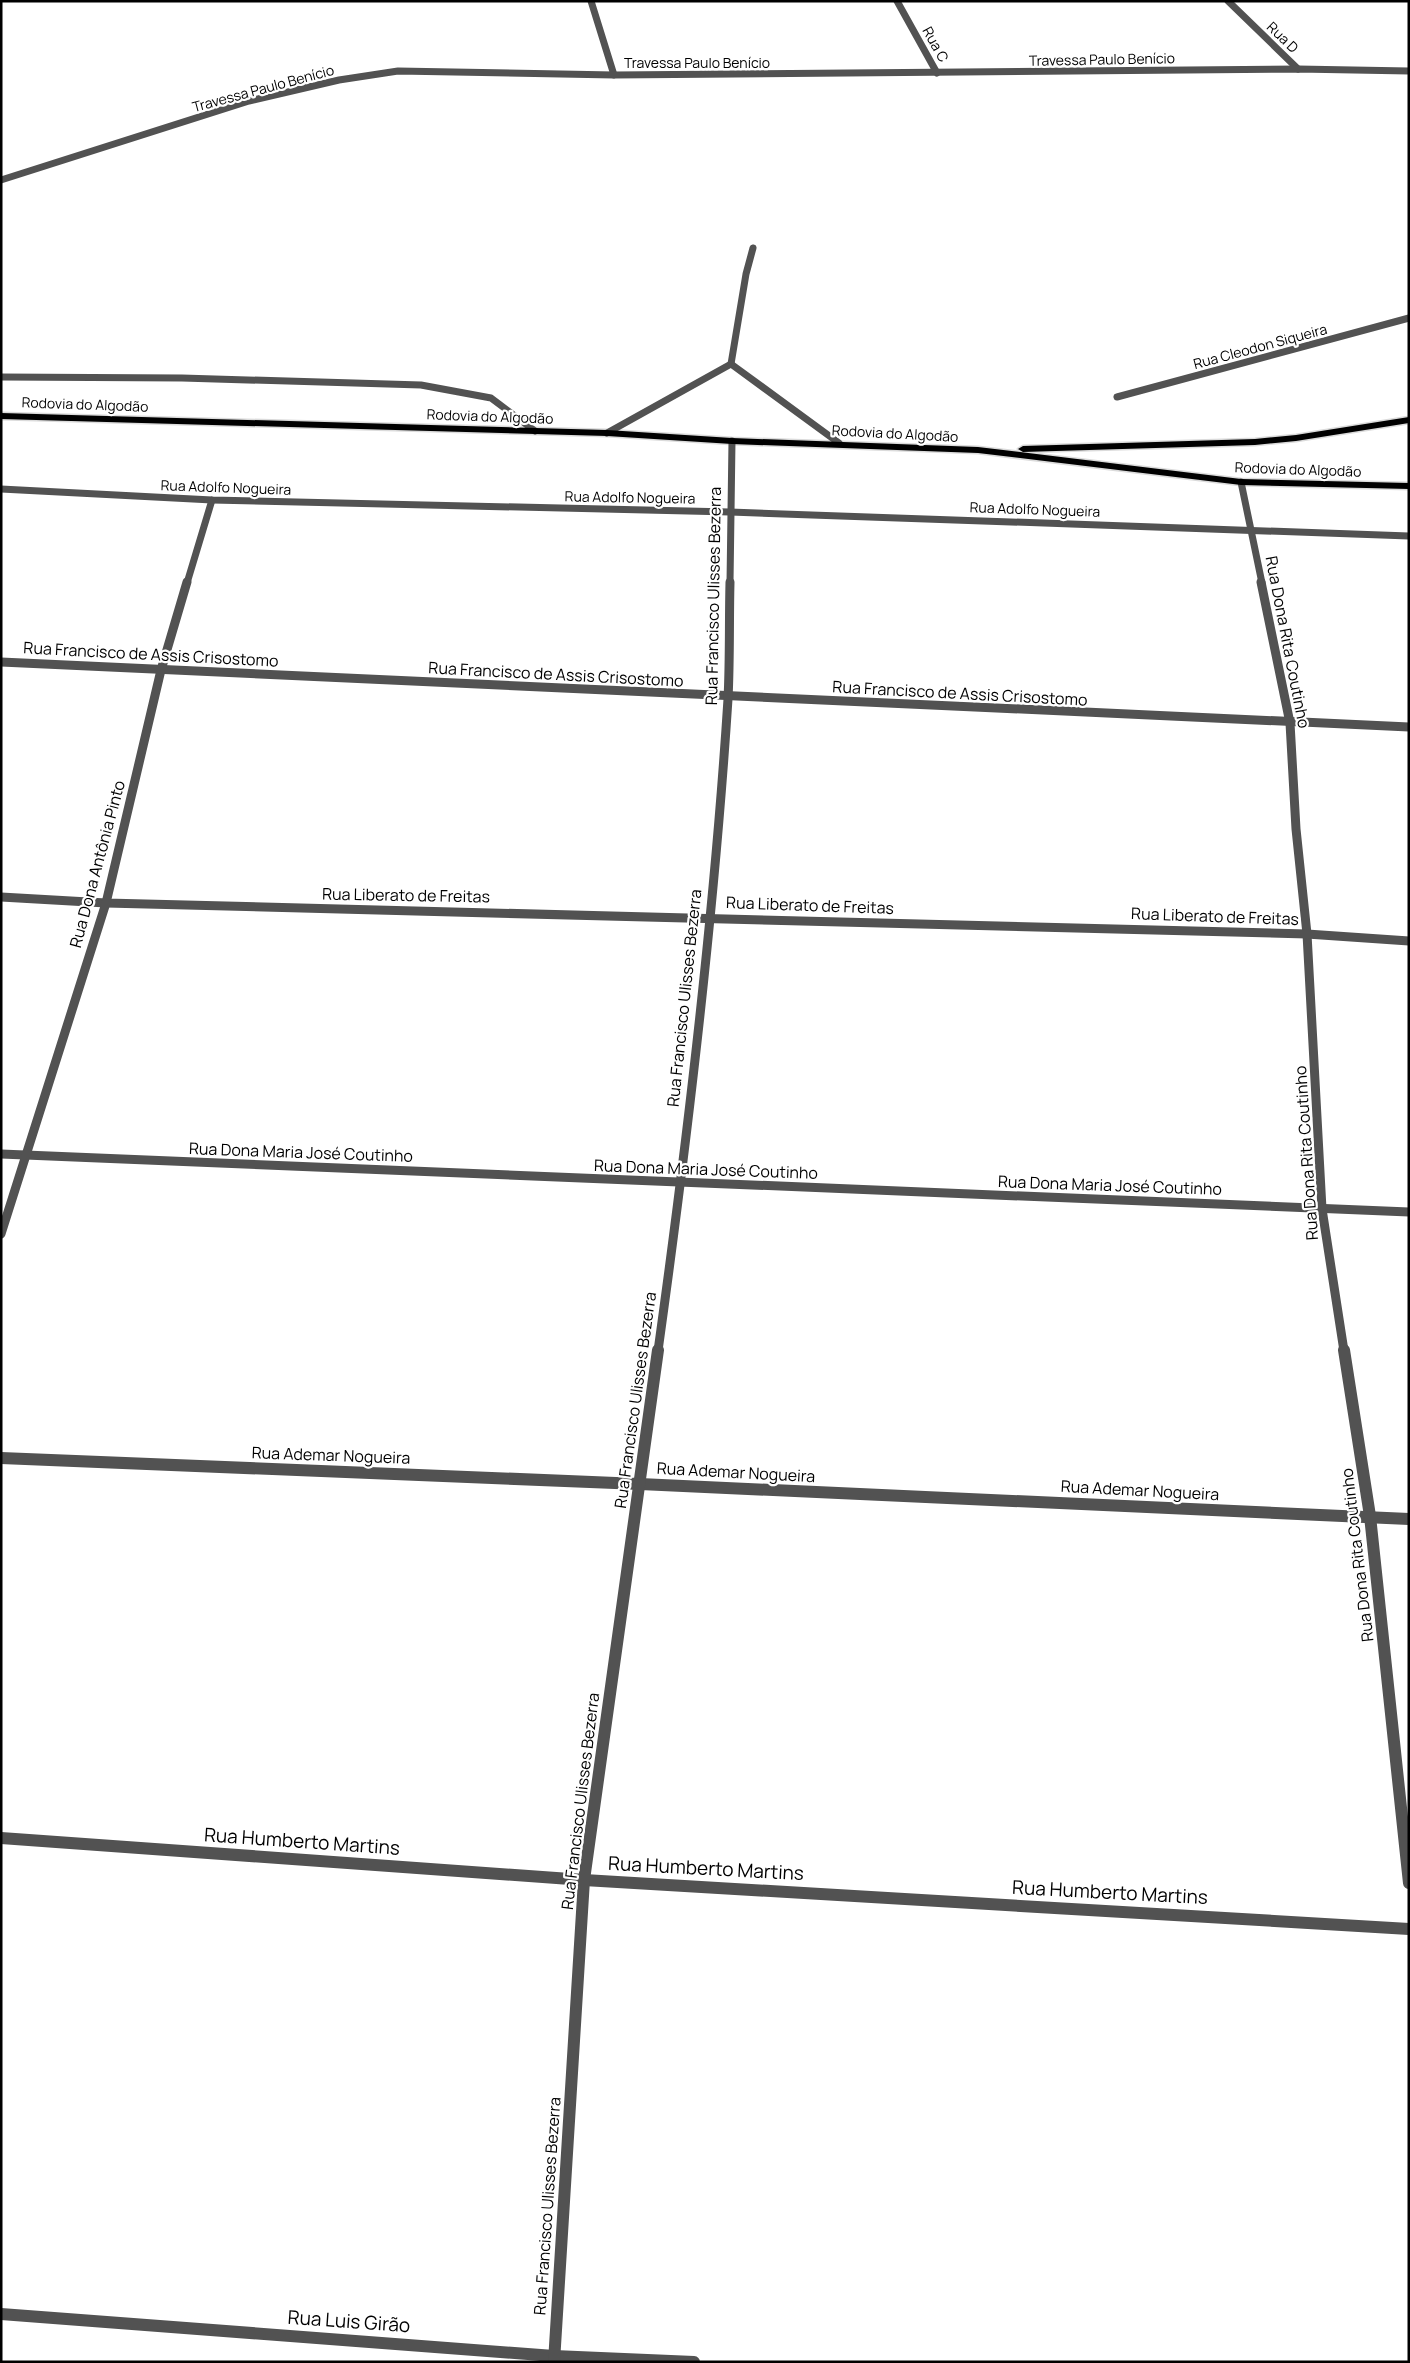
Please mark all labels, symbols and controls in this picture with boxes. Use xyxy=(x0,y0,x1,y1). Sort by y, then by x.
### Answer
street label: Rua D xyxy=(1263,17,1303,57)
street label: Rua C xyxy=(919,23,953,65)
street label: Travessa Paulo Benício xyxy=(1029,48,1175,70)
street label: Travessa Paulo Benício xyxy=(624,53,770,72)
street label: Travessa Paulo Benício xyxy=(190,60,336,116)
street label: Rua Cleodon Siqueira xyxy=(1191,319,1329,373)
street label: Rodovia do Algodão xyxy=(21,392,149,416)
street label: Rodovia do Algodão xyxy=(426,404,554,428)
street label: Rodovia do Algodão xyxy=(831,420,959,446)
street label: Rodovia do Algodão xyxy=(1234,457,1362,481)
street label: Rua Adolfo Nogueira xyxy=(160,475,292,499)
street label: Rua Adolfo Nogueira xyxy=(565,486,695,508)
street label: Rua Francisco Ulisses Bezerra xyxy=(700,487,726,705)
street label: Rua Adolfo Nogueira xyxy=(969,497,1101,521)
street label: Rua Dona Rita Coutinho xyxy=(1261,554,1315,730)
street label: Rua Francisco de Assis Crisostomo xyxy=(23,636,279,672)
street label: Rua Francisco de Assis Crisostomo xyxy=(428,656,684,692)
street label: Rua Francisco de Assis Crisostomo xyxy=(832,675,1088,711)
street label: Rua Dona Antônia Pinto xyxy=(64,778,130,950)
street label: Rua Liberato de Freitas xyxy=(322,883,490,907)
street label: Rua Francisco Ulisses Bezerra xyxy=(662,888,706,1108)
street label: Rua Liberato de Freitas xyxy=(726,891,894,919)
street label: Rua Liberato de Freitas xyxy=(1131,902,1299,930)
street label: Rua Dona Rita Coutinho xyxy=(1289,1065,1323,1241)
street label: Rua Dona Maria José Coutinho xyxy=(189,1137,413,1167)
street label: Rua Dona Maria José Coutinho xyxy=(594,1154,818,1184)
street label: Rua Dona Maria José Coutinho xyxy=(998,1170,1222,1200)
street label: Rua Francisco Ulisses Bezerra xyxy=(609,1290,661,1510)
street label: Rua Ademar Nogueira xyxy=(251,1441,411,1469)
street label: Rua Ademar Nogueira xyxy=(656,1457,816,1487)
street label: Rua Dona Rita Coutinho xyxy=(1335,1467,1379,1643)
street label: Rua Ademar Nogueira xyxy=(1060,1475,1220,1505)
street label: Rua Francisco Ulisses Bezerra xyxy=(556,1691,604,1911)
street label: Rua Humberto Martins xyxy=(203,1821,401,1861)
street label: Rua Humberto Martins xyxy=(607,1850,805,1886)
street label: Rua Humberto Martins xyxy=(1011,1874,1209,1910)
street label: Rua Francisco Ulisses Bezerra xyxy=(528,2096,566,2316)
street label: Rua Luis Girão xyxy=(287,2304,411,2338)

